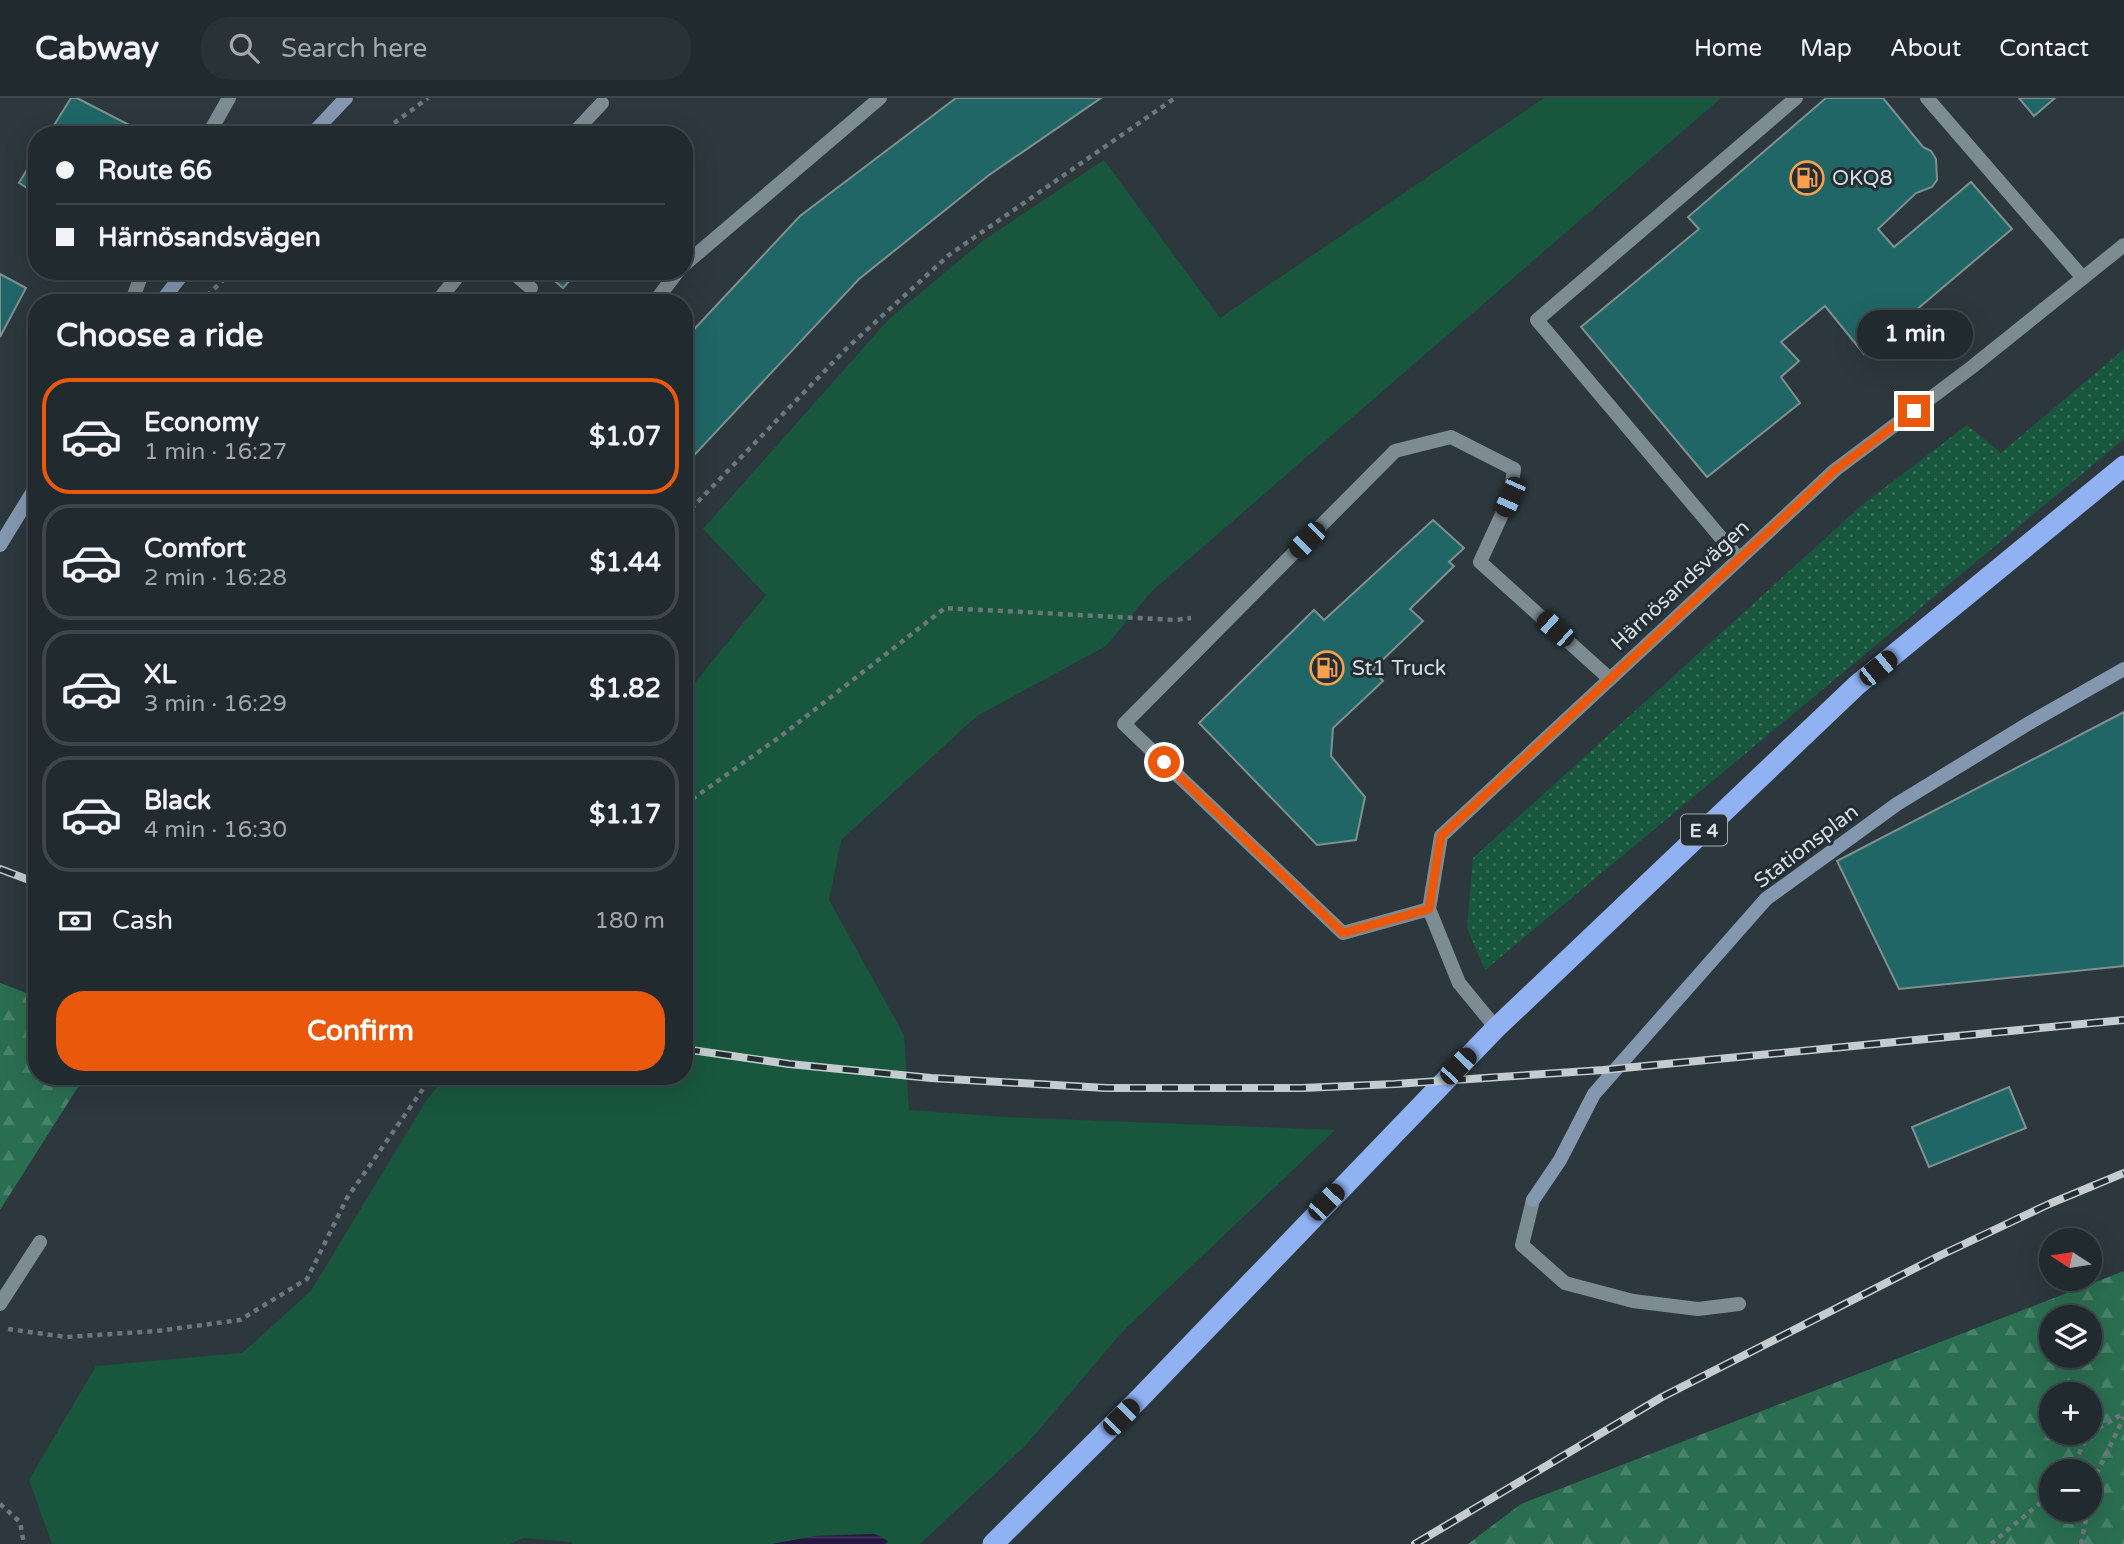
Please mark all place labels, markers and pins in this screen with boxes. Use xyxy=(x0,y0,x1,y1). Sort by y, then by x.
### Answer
fuel station icon: OKQ8 xyxy=(1788,159,1826,197)
place label: OKQ8 xyxy=(1832,166,1893,191)
fuel station icon: St1 Truck xyxy=(1308,649,1346,687)
place label: St1 Truck xyxy=(1352,656,1446,681)

